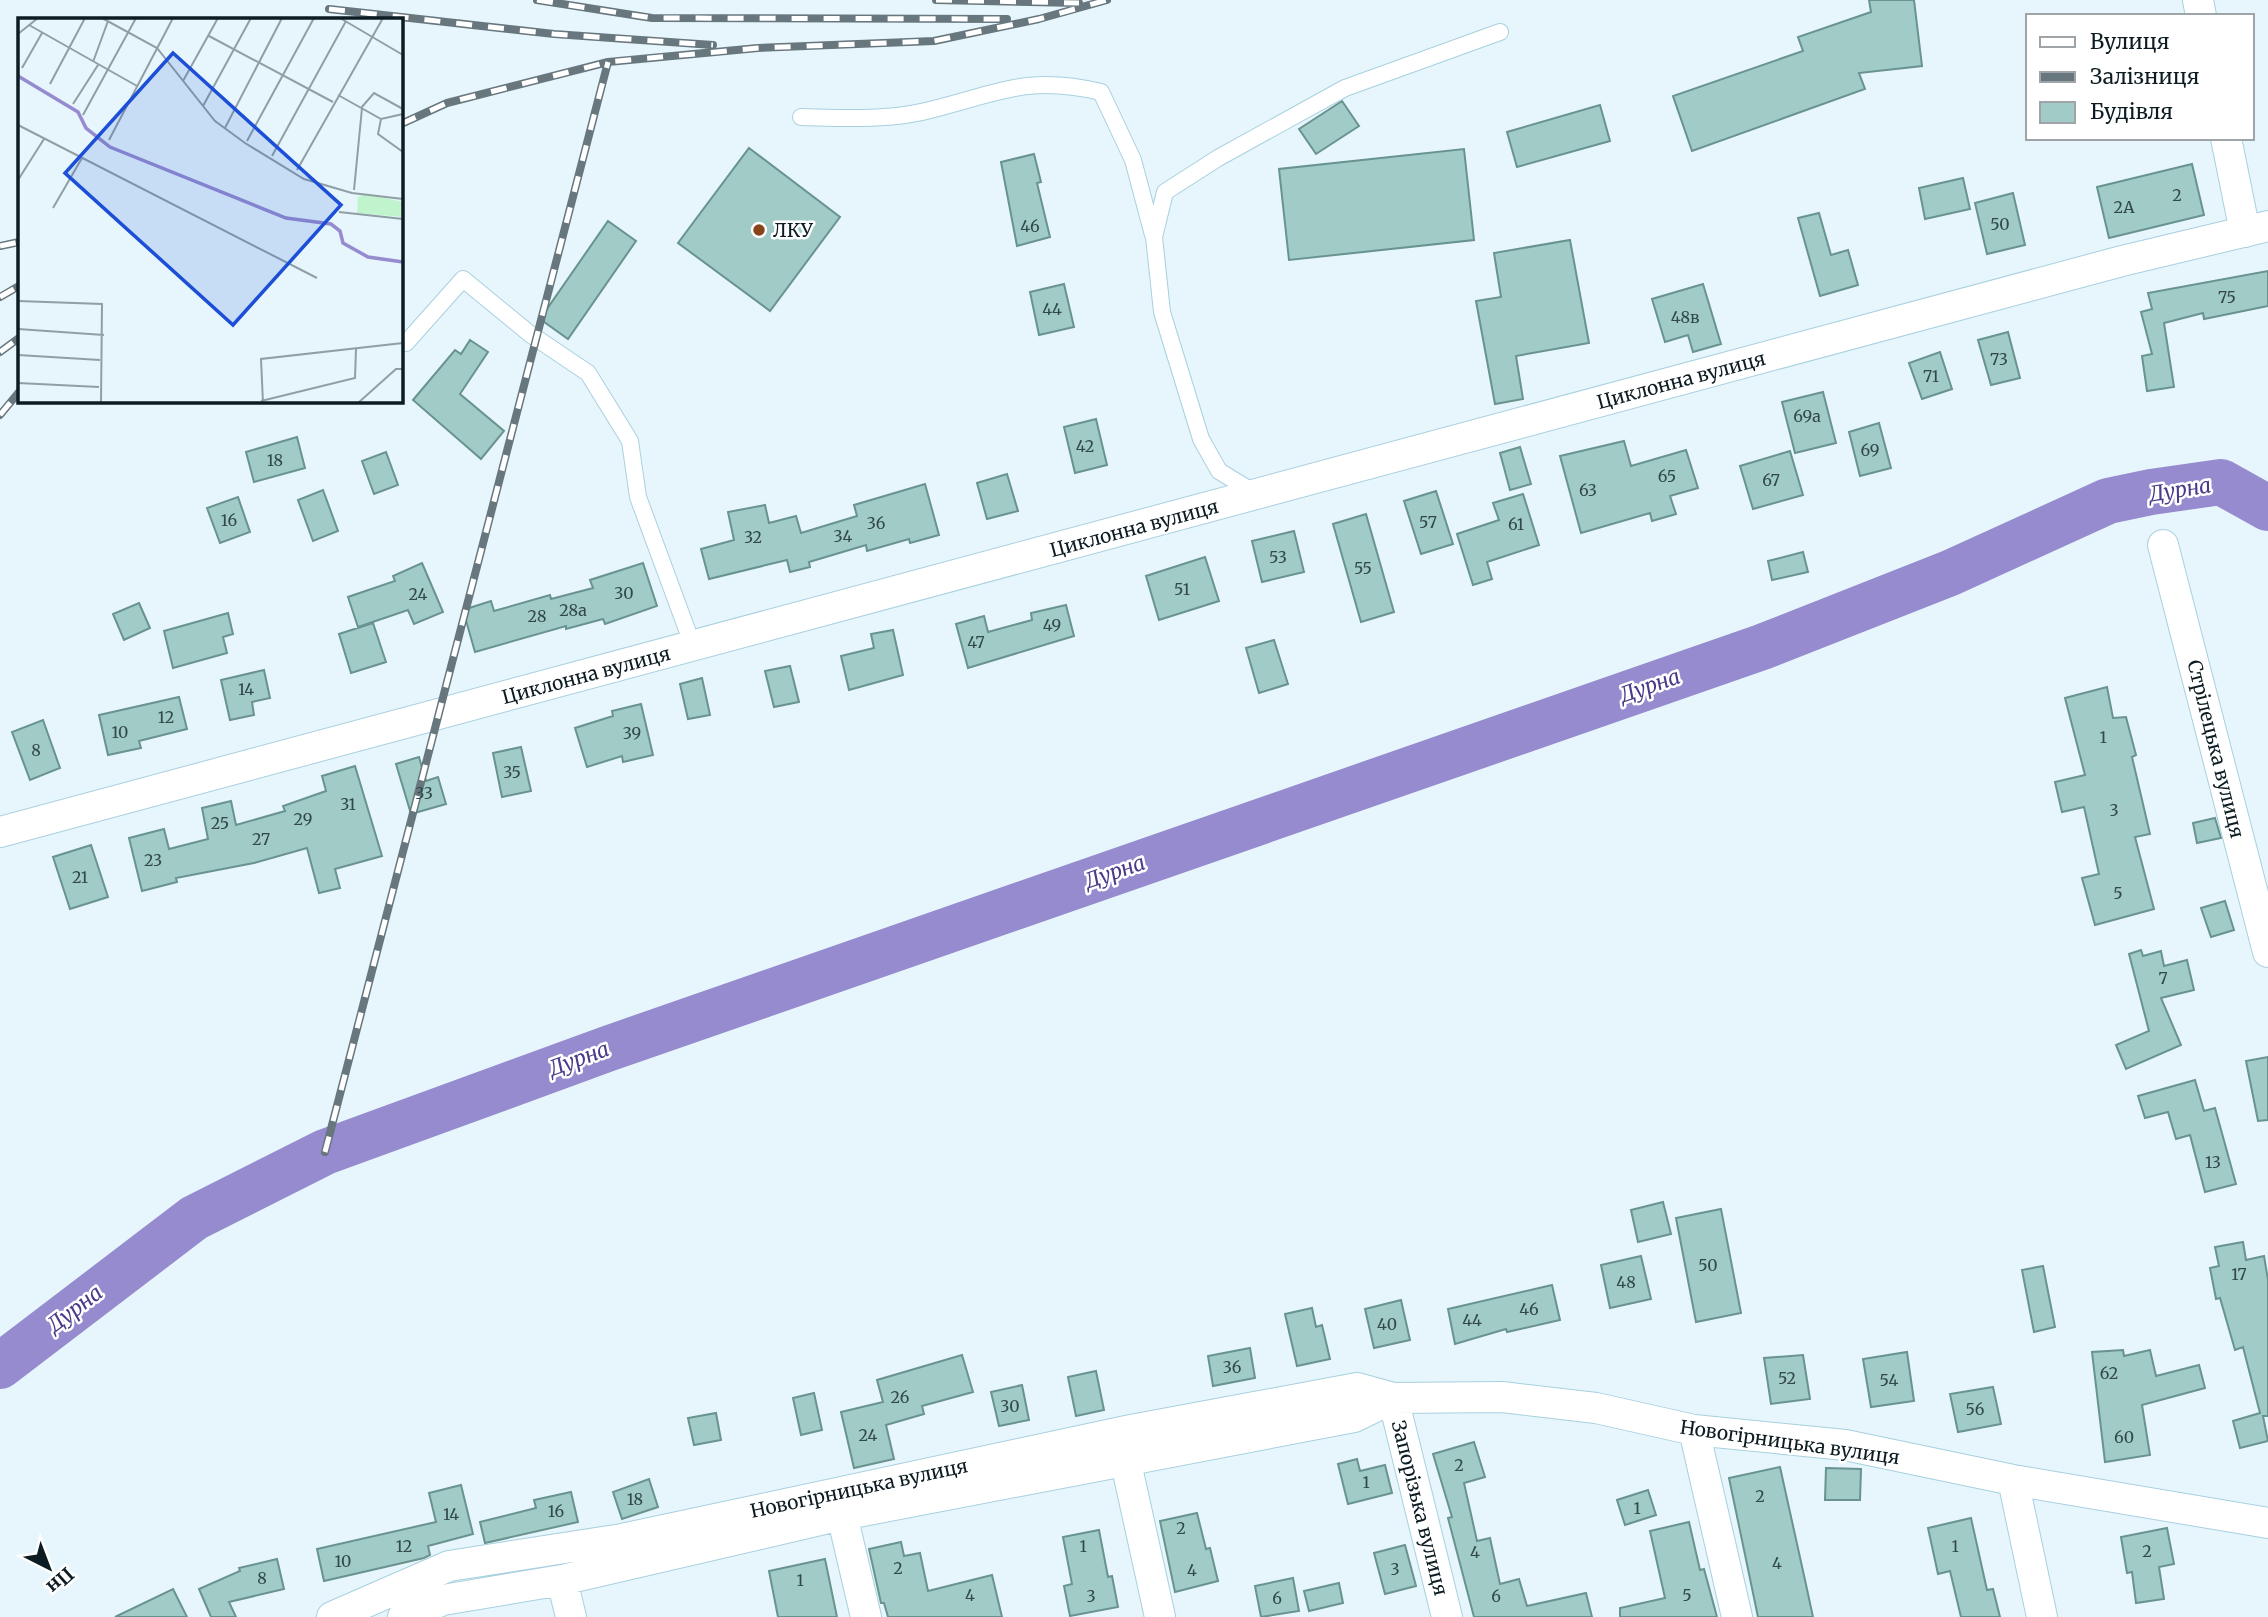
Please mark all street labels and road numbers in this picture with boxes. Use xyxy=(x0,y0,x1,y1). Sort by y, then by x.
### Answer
street label: Циклонна вулиця xyxy=(1594,346,1768,414)
street label: Циклонна вулиця xyxy=(1047,494,1221,562)
street label: Циклонна вулиця xyxy=(499,641,673,709)
street label: Стрілецька вулиця xyxy=(2182,658,2250,840)
street label: Новогірницька вулиця xyxy=(1679,1415,1901,1469)
street label: Запорізька вулиця xyxy=(1387,1418,1453,1598)
street label: Новогірницька вулиця xyxy=(748,1453,970,1523)

